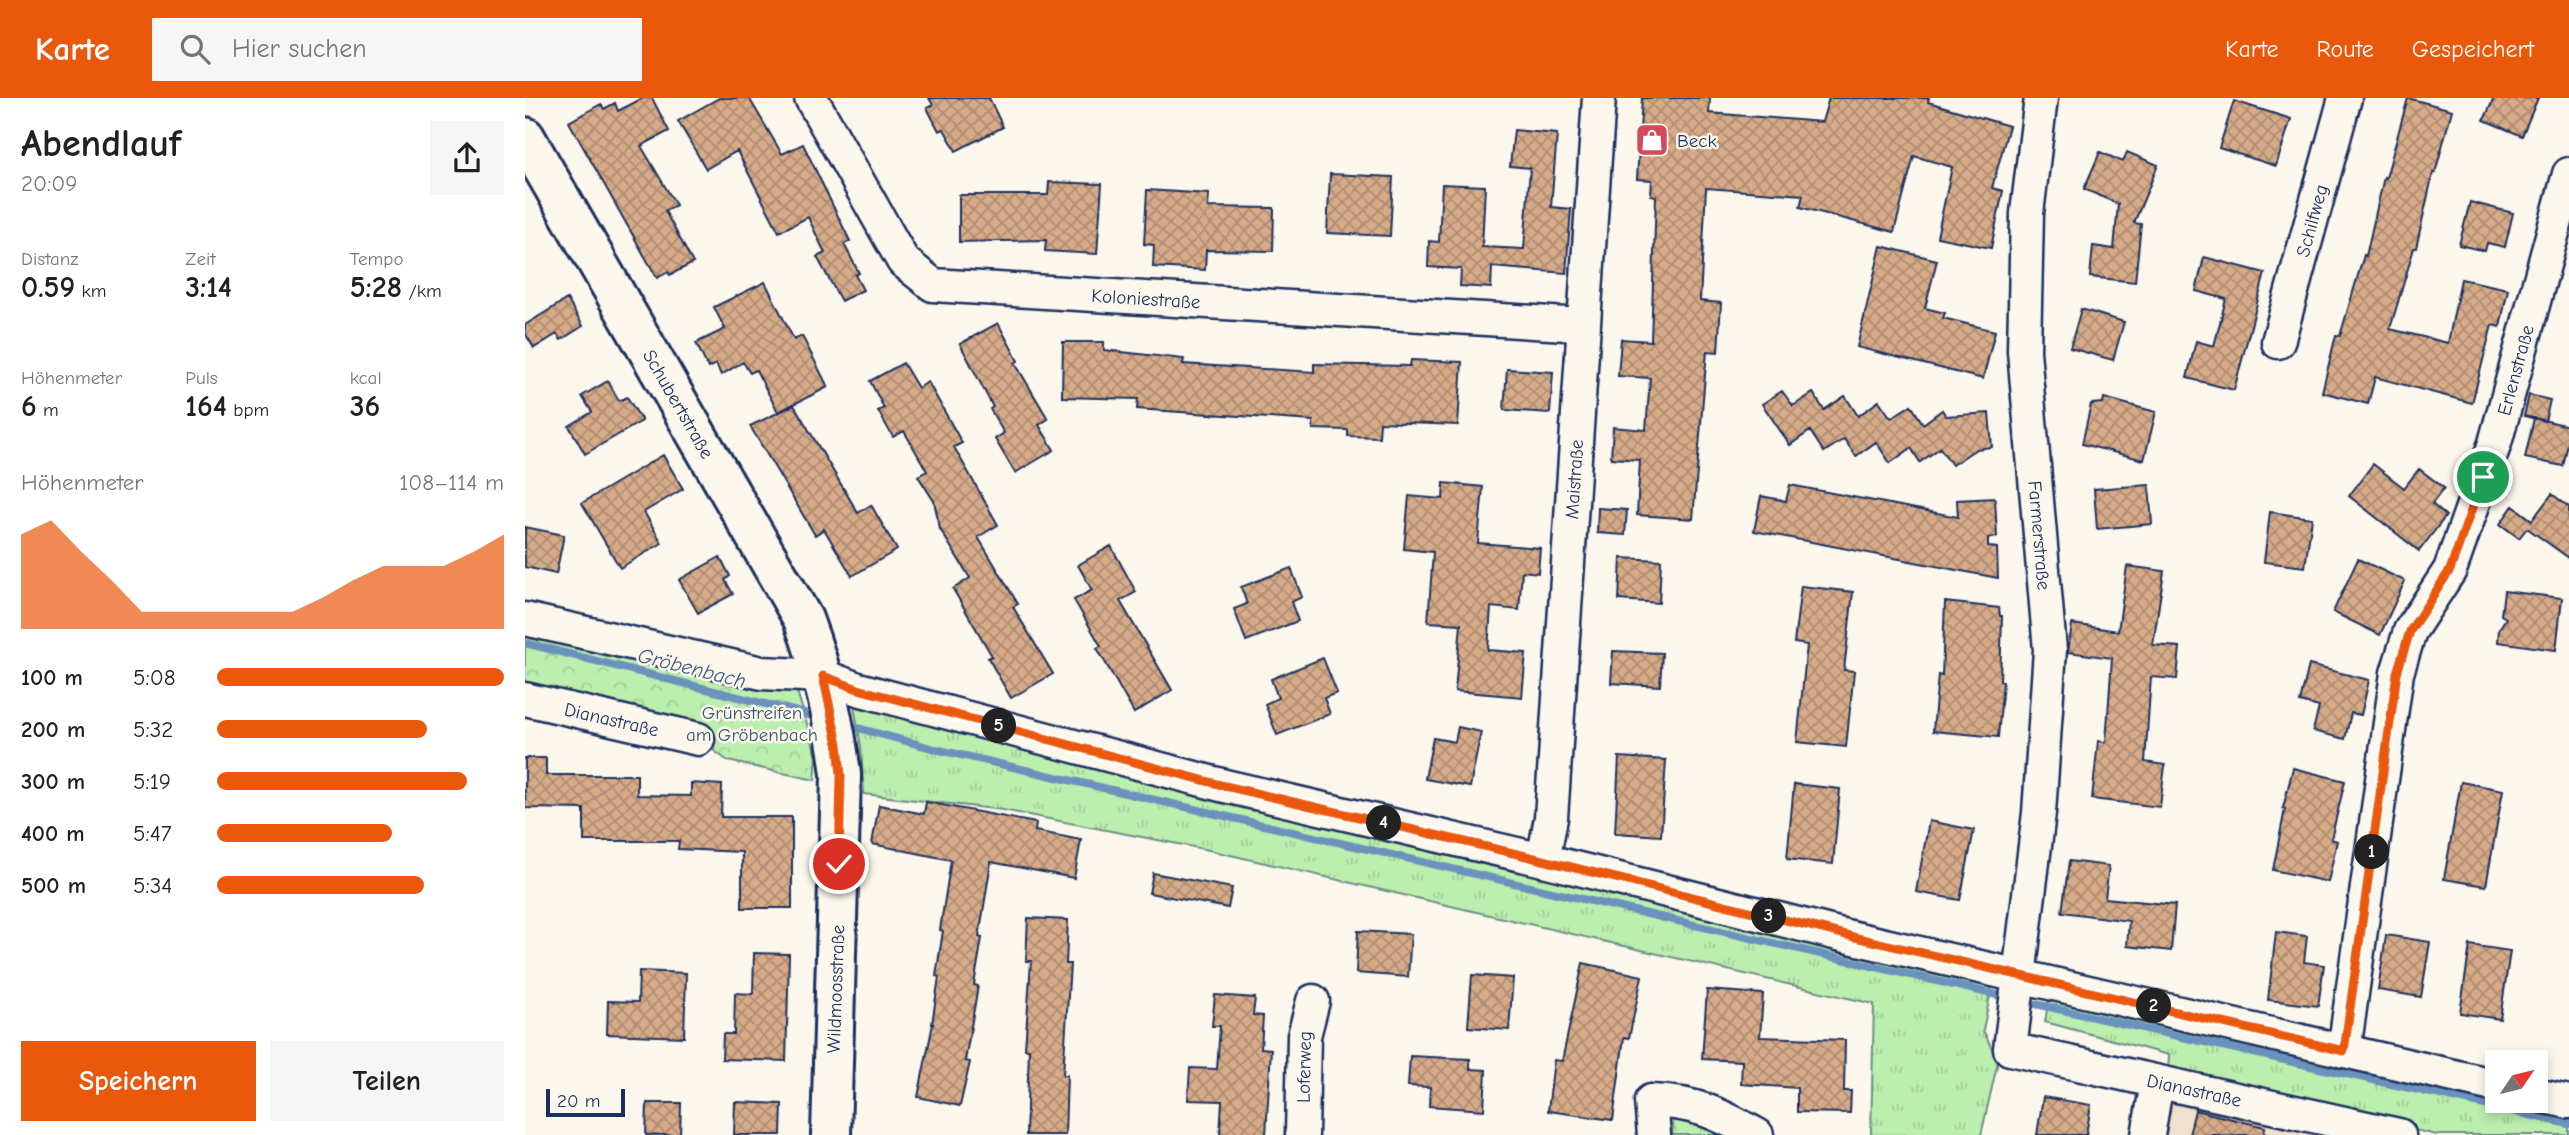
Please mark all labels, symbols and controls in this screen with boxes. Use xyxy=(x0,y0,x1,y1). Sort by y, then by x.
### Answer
search box xyxy=(152,18,642,81)
text: Karte xyxy=(35,30,110,68)
icon: search xyxy=(176,30,214,68)
text: Hier suchen xyxy=(232,34,367,64)
text: Karte xyxy=(2225,35,2279,63)
text: Route xyxy=(2317,35,2374,63)
text: Gespeichert xyxy=(2412,35,2534,63)
button: share xyxy=(430,121,504,195)
shop icon: Beck xyxy=(1633,121,1671,159)
text: Abendlauf xyxy=(21,122,181,166)
place label: Beck xyxy=(1677,130,1717,152)
text: 20:09 xyxy=(21,170,77,197)
street label: Schilfweg xyxy=(2292,182,2333,260)
text: Distanz xyxy=(21,248,79,270)
text: Zeit xyxy=(185,248,216,270)
text: Tempo xyxy=(350,248,403,270)
text: 0.59 xyxy=(21,270,75,305)
text: 3:14 xyxy=(185,270,232,305)
text: 5:28 xyxy=(350,270,402,305)
text: km xyxy=(75,280,106,302)
text: /km xyxy=(402,280,442,302)
street label: Koloniestraße xyxy=(1091,285,1201,313)
street label: Erlenstraße xyxy=(2493,323,2539,418)
street label: Schubertstraße xyxy=(638,346,718,463)
text: Höhenmeter xyxy=(21,367,122,389)
text: Puls xyxy=(185,367,218,389)
text: kcal xyxy=(350,367,382,389)
text: 6 xyxy=(21,389,37,424)
text: 164 xyxy=(185,389,227,424)
text: 36 xyxy=(350,389,380,424)
text: m xyxy=(37,399,59,421)
text: bpm xyxy=(227,399,269,421)
street label: Maistraße xyxy=(1561,439,1588,520)
pin xyxy=(2453,447,2513,507)
icon: arrive xyxy=(2464,458,2502,496)
text: Höhenmeter xyxy=(21,469,143,496)
text: 108–114 m xyxy=(399,469,504,496)
street label: Farmerstraße xyxy=(2023,480,2055,591)
water label: Gröbenbach xyxy=(635,643,749,693)
text: 100 m xyxy=(21,664,83,691)
text: 5:08 xyxy=(133,664,175,691)
street label: Dianastraße xyxy=(562,698,661,742)
park label: Grünstreifen am Gröbenbach xyxy=(686,702,818,746)
pin: 5 xyxy=(981,708,1016,744)
text: 5 xyxy=(993,714,1004,736)
text: 200 m xyxy=(21,716,85,743)
text: 5:32 xyxy=(133,716,173,743)
text: 300 m xyxy=(21,768,85,795)
text: 5:19 xyxy=(133,768,171,795)
pin: 4 xyxy=(1367,806,1401,840)
text: 4 xyxy=(1379,811,1388,833)
text: 400 m xyxy=(21,820,85,847)
text: 5:47 xyxy=(133,820,172,847)
pin xyxy=(809,834,869,894)
pin: 1 xyxy=(2354,834,2389,870)
text: 1 xyxy=(2368,840,2375,862)
icon: check xyxy=(820,845,858,883)
text: 500 m xyxy=(21,872,86,899)
text: 5:34 xyxy=(133,872,172,899)
pin: 3 xyxy=(1751,898,1787,934)
text: 3 xyxy=(1764,904,1773,926)
street label: Wildmoosstraße xyxy=(823,924,849,1054)
pin: 2 xyxy=(2137,988,2171,1024)
text: 2 xyxy=(2149,994,2158,1016)
street label: Loferweg xyxy=(1293,1031,1316,1103)
button: Speichern xyxy=(21,1041,256,1121)
button: Teilen xyxy=(270,1041,504,1121)
north arrow xyxy=(2485,1050,2548,1113)
map controls xyxy=(2485,1050,2548,1113)
street label: Dianastraße xyxy=(2145,1070,2244,1112)
scale bar xyxy=(546,1086,625,1118)
text: 20 m xyxy=(557,1090,601,1112)

